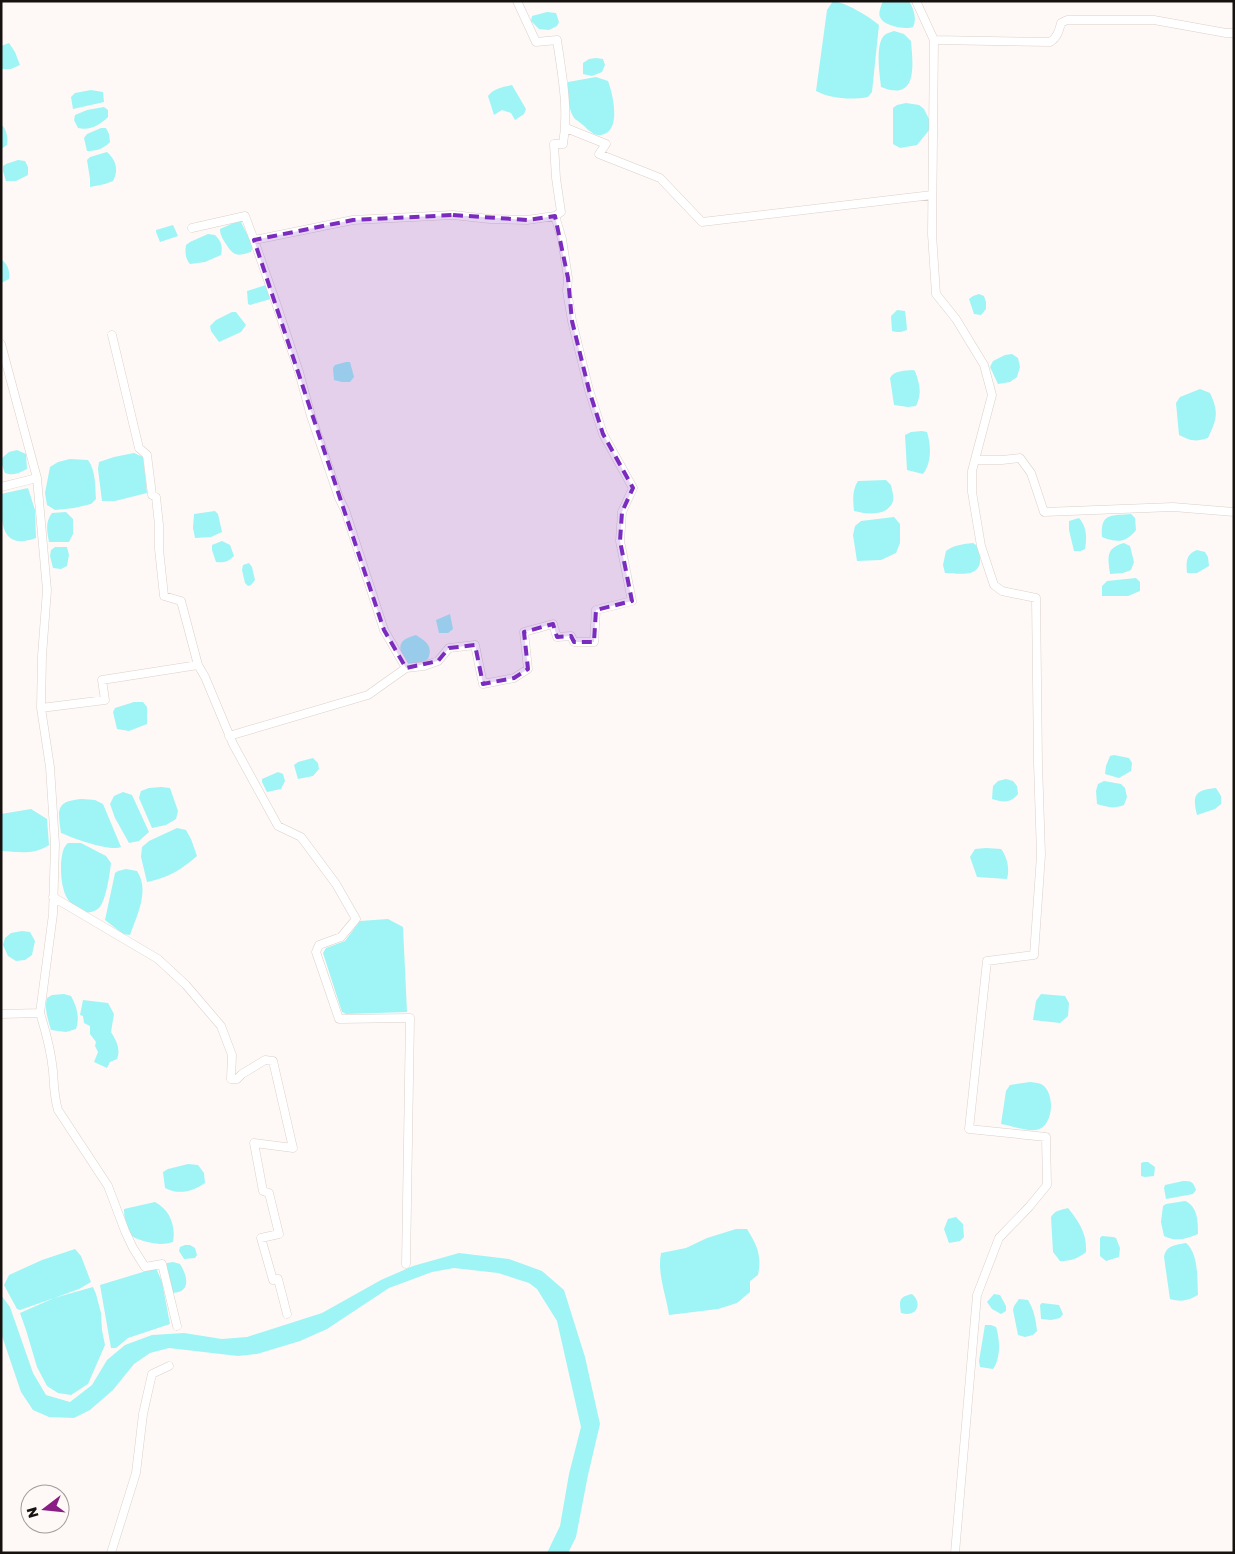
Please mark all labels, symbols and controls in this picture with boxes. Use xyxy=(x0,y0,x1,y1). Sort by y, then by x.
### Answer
north arrow xyxy=(20,1484,70,1534)
text: N xyxy=(22,1505,42,1520)

